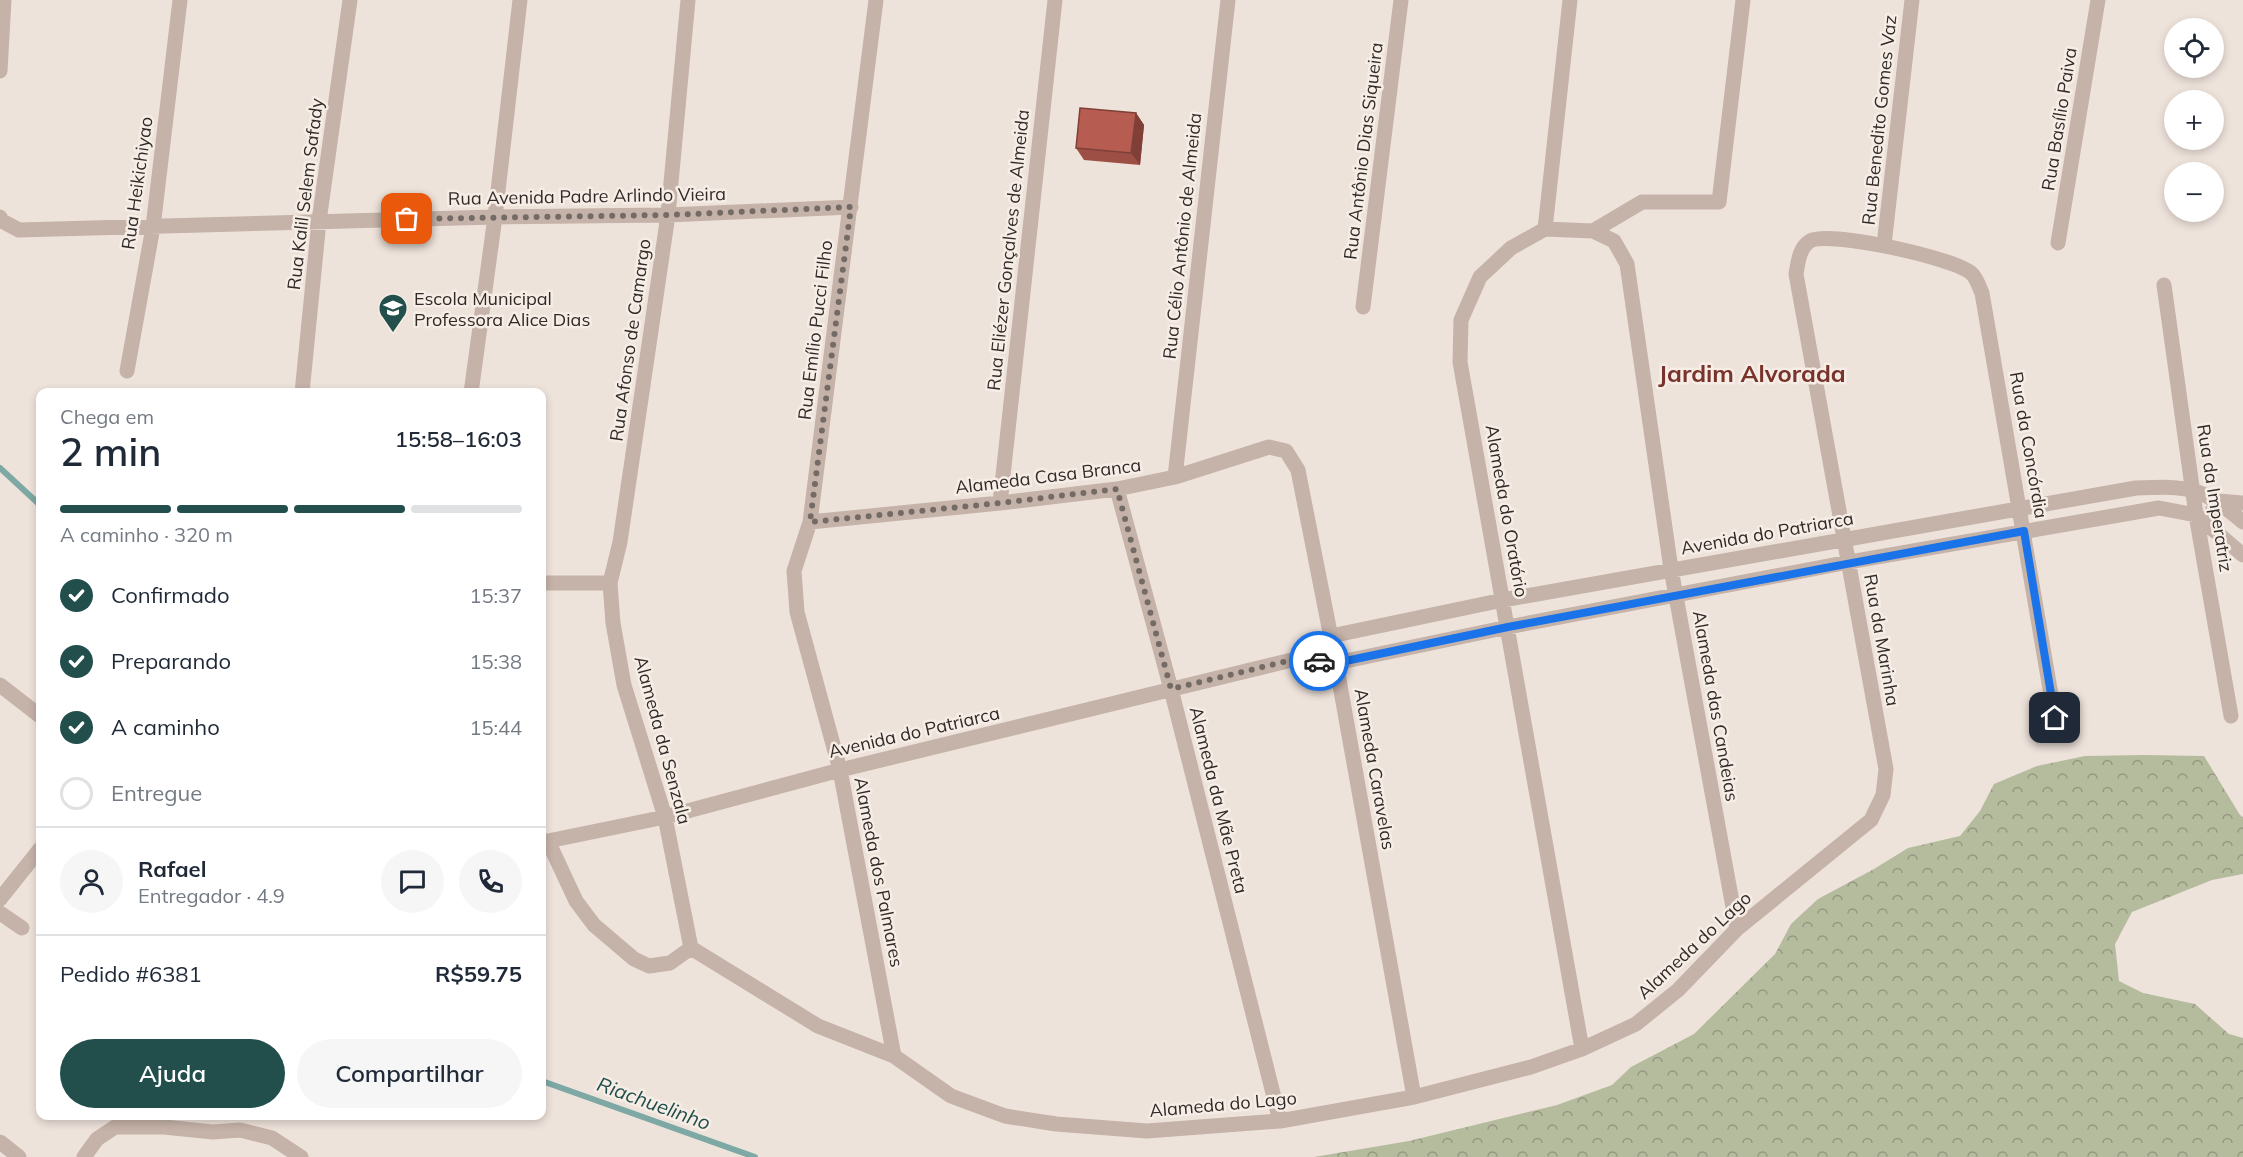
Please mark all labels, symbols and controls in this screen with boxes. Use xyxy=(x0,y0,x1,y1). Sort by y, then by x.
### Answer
street label: Rua Benedito Gomes Vaz xyxy=(1857,14,1901,226)
map controls xyxy=(2164,18,2224,222)
button: locate xyxy=(2164,18,2224,78)
street label: Rua Antônio Dias Siqueira xyxy=(1338,41,1388,261)
street label: Rua Basílio Paiva xyxy=(2036,46,2082,192)
button: + xyxy=(2164,90,2224,150)
street label: Rua Kalil Selem Safady xyxy=(282,96,328,291)
street label: Rua Eliézer Gonçalves de Almeida xyxy=(982,108,1034,392)
street label: Rua Célio Antônio de Almeida xyxy=(1158,112,1206,360)
street label: Rua Heikichiyao xyxy=(116,115,158,251)
button: − xyxy=(2164,162,2224,222)
street label: Rua Avenida Padre Arlindo Vieira xyxy=(448,182,726,210)
pin xyxy=(381,193,432,244)
icon: bag xyxy=(390,202,423,235)
street label: Rua Afonso de Camargo xyxy=(604,237,656,443)
street label: Rua Emílio Pucci Filho xyxy=(793,239,837,421)
place label: Escola Municipal Professora Alice Dias xyxy=(414,287,590,331)
school or university icon: Escola Municipal Professora Alice Dias xyxy=(377,292,409,334)
district label: Jardim Alvorada xyxy=(1658,358,1846,388)
street label: Rua da Concórdia xyxy=(2005,370,2053,520)
text: Chega em xyxy=(60,404,154,429)
street label: Rua da Imperatriz xyxy=(2192,422,2238,574)
street label: Alameda do Oratório xyxy=(1481,423,1533,599)
text: 15:58–16:03 xyxy=(395,425,522,453)
text: 2 min xyxy=(60,427,161,476)
street label: Alameda Casa Branca xyxy=(954,453,1142,499)
street label: Avenida do Patriarca xyxy=(1679,506,1855,560)
text: A caminho · 320 m xyxy=(60,522,233,547)
street label: Rua da Marinha xyxy=(1859,572,1905,708)
icon: check xyxy=(60,579,93,612)
text: Confirmado xyxy=(111,581,230,609)
text: 15:37 xyxy=(469,583,522,608)
street label: Alameda das Candeias xyxy=(1688,609,1744,803)
courier xyxy=(1289,631,1349,691)
icon: check xyxy=(60,645,93,678)
icon: car xyxy=(1303,645,1336,678)
text: Preparando xyxy=(111,647,231,675)
text: 15:38 xyxy=(469,649,522,674)
street label: Alameda da Senzala xyxy=(629,653,697,827)
street label: Alameda Caravelas xyxy=(1349,687,1401,852)
pin xyxy=(2029,692,2080,743)
street label: Avenida do Patriarca xyxy=(826,701,1002,763)
icon: home xyxy=(2038,701,2071,734)
street label: Alameda da Mãe Preta xyxy=(1185,704,1253,896)
icon: check xyxy=(60,711,93,744)
text: A caminho xyxy=(111,713,220,741)
text: 15:44 xyxy=(469,715,522,740)
street label: Alameda dos Palmares xyxy=(849,775,909,969)
text: Entregue xyxy=(111,779,202,807)
button: person xyxy=(60,850,123,913)
button: chat xyxy=(381,850,444,913)
button: phone xyxy=(459,850,522,913)
text: Rafael xyxy=(138,855,206,883)
text: Entregador · 4.9 xyxy=(138,883,285,908)
street label: Alameda do Lago xyxy=(1632,886,1756,1004)
text: Pedido #6381 xyxy=(60,960,202,988)
text: R$59.75 xyxy=(435,960,522,988)
button: Ajuda xyxy=(60,1039,285,1108)
button: Compartilhar xyxy=(297,1039,522,1108)
water label: Riachuelinho xyxy=(594,1071,714,1135)
street label: Alameda do Lago xyxy=(1148,1086,1298,1122)

